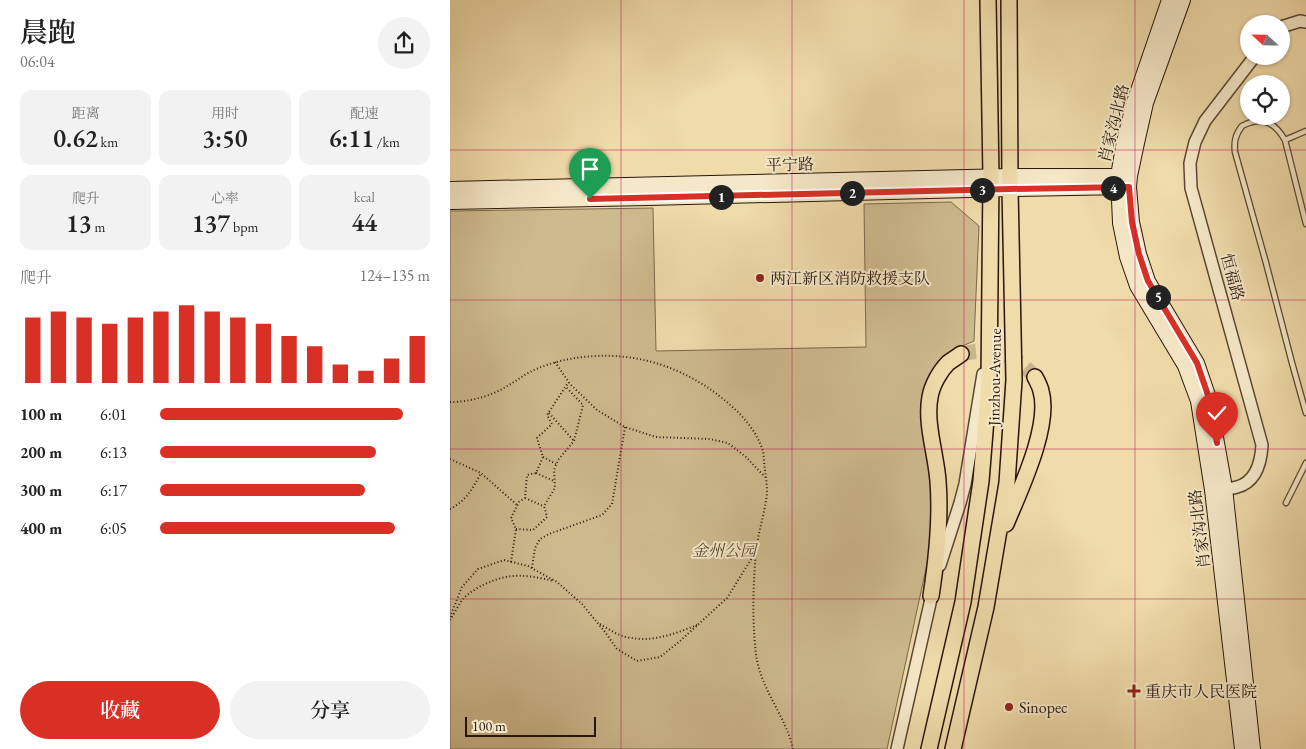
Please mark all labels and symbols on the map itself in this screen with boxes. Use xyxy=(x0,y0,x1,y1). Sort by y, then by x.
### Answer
north arrow xyxy=(1240,15,1290,65)
street label: 肖家沟北路 xyxy=(1094,82,1133,164)
pin xyxy=(569,148,611,199)
street label: 平宁路 xyxy=(766,154,814,175)
pin: 4 xyxy=(1100,176,1126,200)
pin: 3 xyxy=(970,178,994,202)
pin: 2 xyxy=(840,180,864,206)
pin: 1 xyxy=(708,184,734,210)
street label: 恒福路 xyxy=(1216,251,1249,303)
place label: 两江新区消防救援支队 xyxy=(770,268,930,289)
marker: 两江新区消防救援支队 xyxy=(754,272,766,284)
pin: 5 xyxy=(1146,284,1170,310)
street label: Jinzhou Avenue xyxy=(983,328,1006,428)
pin xyxy=(1196,392,1238,443)
street label: 肖家沟北路 xyxy=(1184,488,1215,570)
park label: 金州公园 xyxy=(692,540,759,561)
place label: 重庆市人民医院 xyxy=(1145,681,1257,702)
marker: 重庆市人民医院 xyxy=(1127,684,1141,698)
place label: Sinopec xyxy=(1019,697,1068,718)
marker: Sinopec xyxy=(1003,701,1015,713)
scale bar xyxy=(465,714,596,737)

